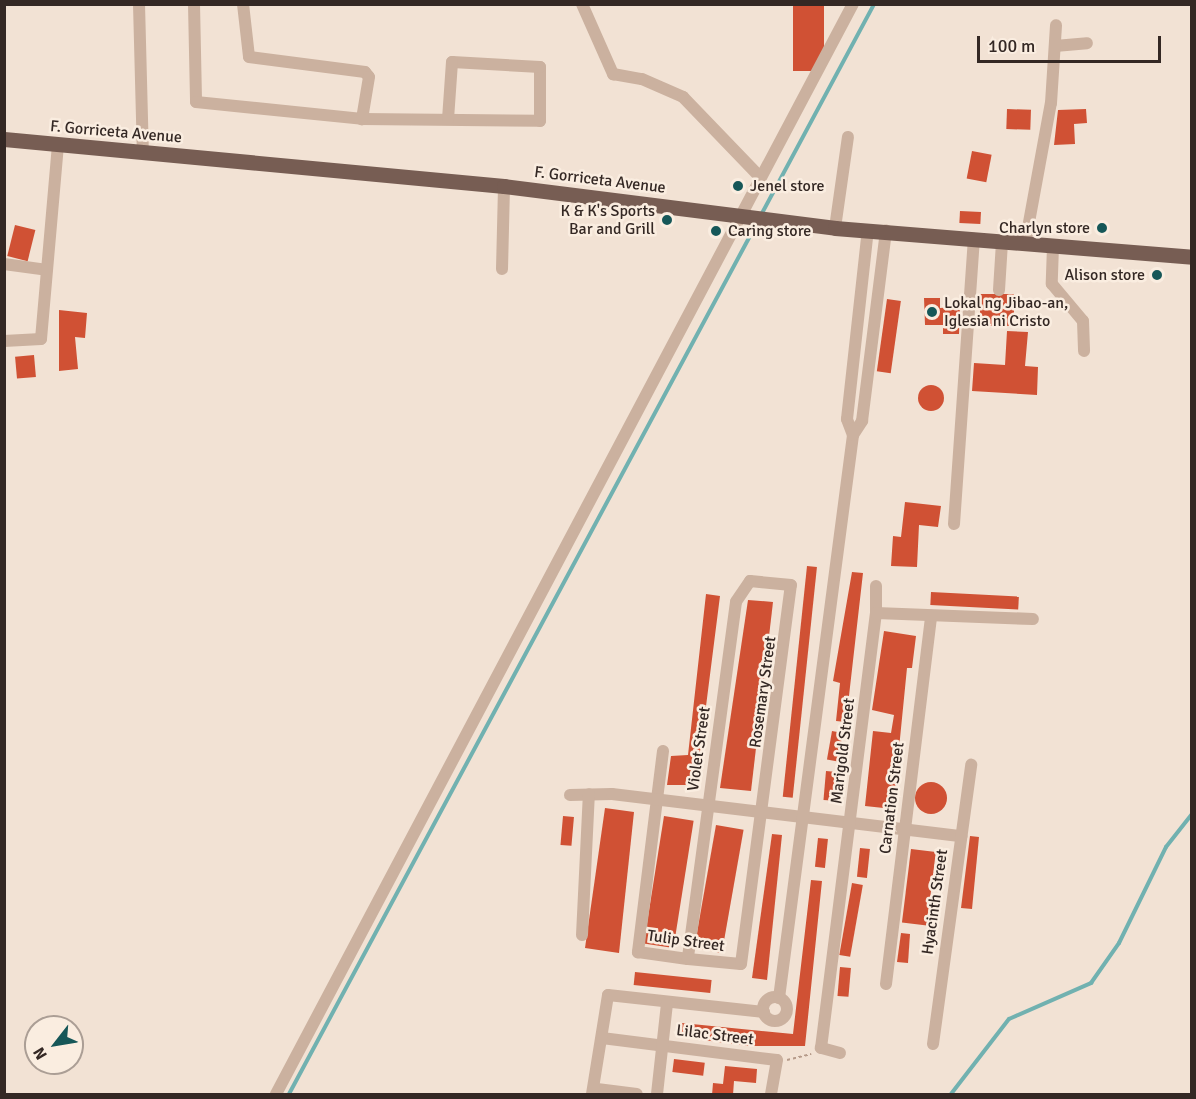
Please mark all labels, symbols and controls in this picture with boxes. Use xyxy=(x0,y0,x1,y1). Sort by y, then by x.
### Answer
scale bar xyxy=(980,24,1164,62)
text: 100 m xyxy=(988,35,1035,57)
street label: F. Gorriceta Avenue xyxy=(49,117,183,147)
street label: F. Gorriceta Avenue xyxy=(533,162,667,198)
place label: Jenel store xyxy=(750,176,825,196)
marker: Jenel store xyxy=(731,179,745,193)
place label: K & K's Sports Bar and Grill xyxy=(561,201,655,239)
marker: K & K's Sports Bar and Grill xyxy=(660,213,674,227)
place label: Charlyn store xyxy=(999,218,1090,238)
place label: Caring store xyxy=(728,221,811,241)
marker: Charlyn store xyxy=(1095,221,1109,235)
marker: Caring store xyxy=(709,224,723,238)
place label: Alison store xyxy=(1064,265,1145,285)
marker: Alison store xyxy=(1150,268,1164,282)
place label: Lokal ng Jibao-an, Iglesia ni Cristo xyxy=(944,293,1068,331)
marker: Lokal ng Jibao-an, Iglesia ni Cristo xyxy=(925,305,939,319)
street label: Rosemary Street xyxy=(746,635,780,749)
street label: Marigold Street xyxy=(827,697,859,805)
street label: Violet Street xyxy=(684,705,714,793)
street label: Carnation Street xyxy=(876,741,908,855)
street label: Hyacinth Street xyxy=(918,848,952,956)
street label: Tulip Street xyxy=(646,926,726,956)
north arrow xyxy=(24,1015,84,1075)
street label: Lilac Street xyxy=(675,1021,755,1049)
text: N xyxy=(29,1043,52,1063)

